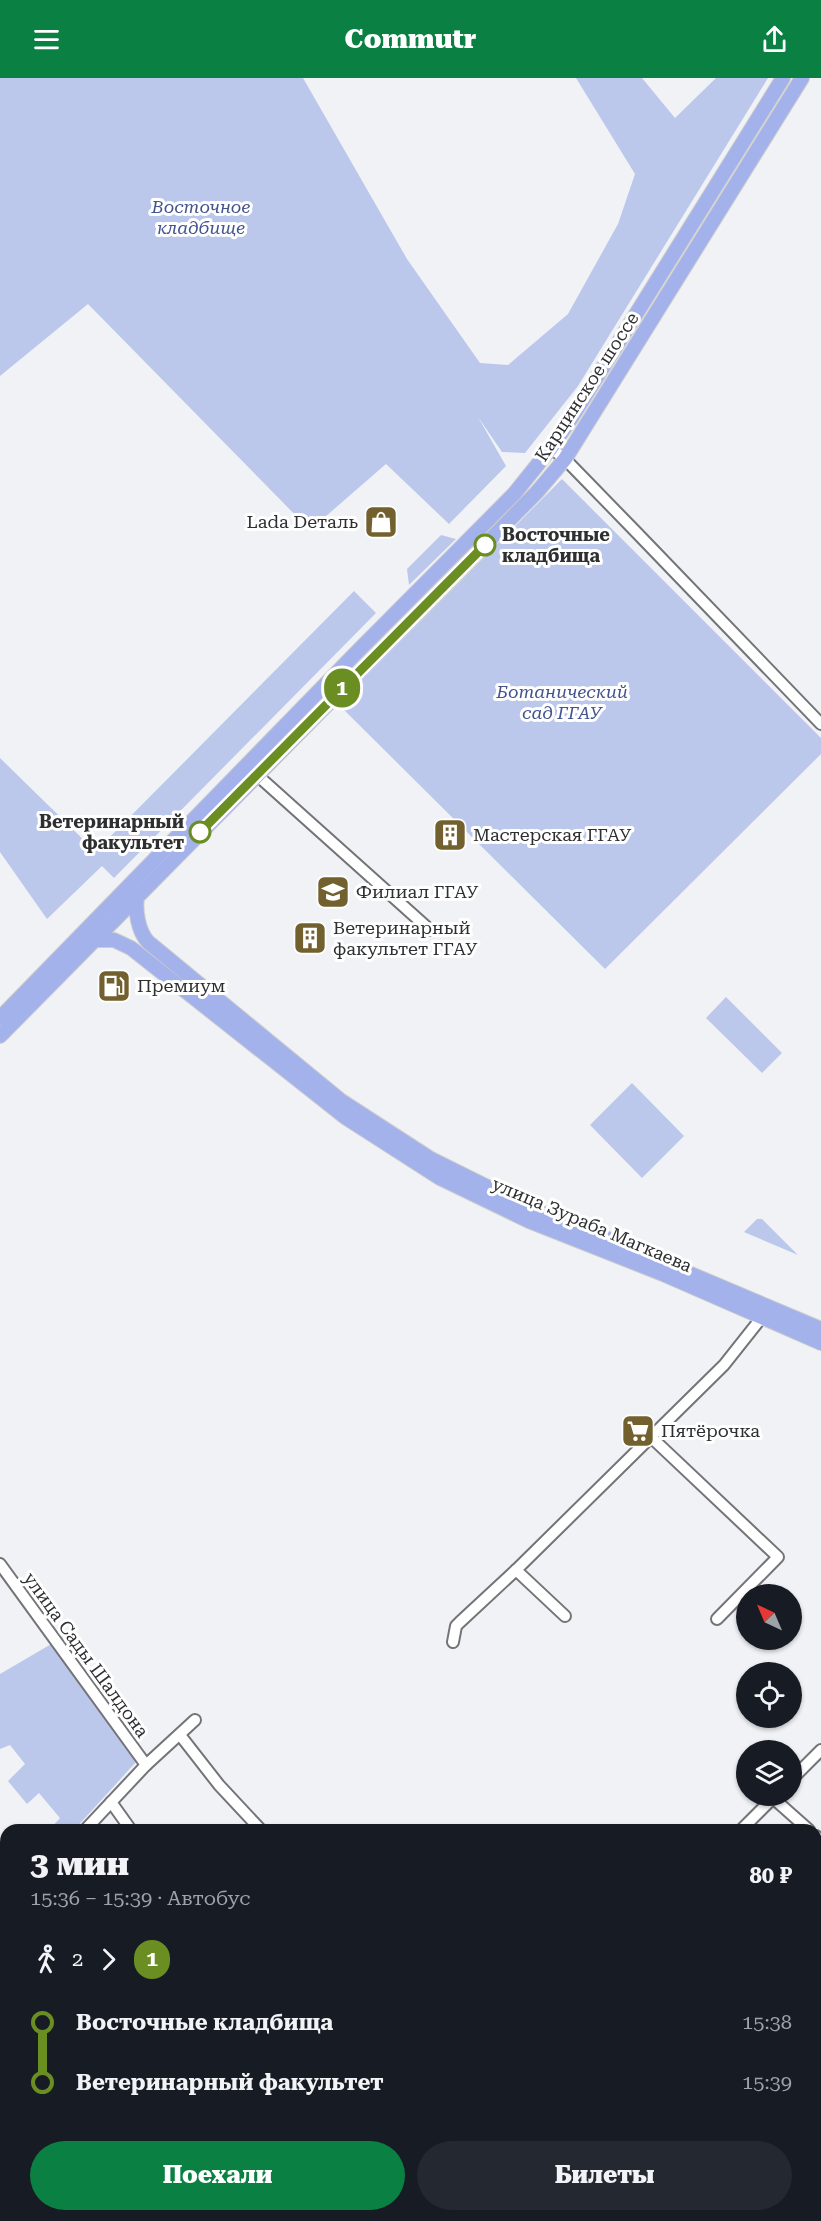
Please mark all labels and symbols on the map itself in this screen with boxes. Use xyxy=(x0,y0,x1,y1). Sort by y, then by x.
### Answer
park label: Восточное кладбище xyxy=(151,196,250,238)
street label: Карцинское шоссе xyxy=(530,308,643,465)
shop icon: Lada Dеталь xyxy=(363,504,399,540)
place label: Lada Dеталь xyxy=(246,511,359,532)
place label: Восточные кладбища xyxy=(502,524,610,566)
marker: Восточные кладбища xyxy=(474,534,496,556)
line badge: 1 xyxy=(322,668,362,708)
park label: Ботанический сад ГГАУ xyxy=(495,681,628,723)
place label: Ветеринарный факультет xyxy=(39,811,184,853)
building icon: Мастерская ГГАУ xyxy=(432,817,468,853)
marker: Ветеринарный факультет xyxy=(189,821,211,843)
place label: Мастерская ГГАУ xyxy=(473,824,632,845)
school or university icon: Филиал ГГАУ xyxy=(315,874,351,910)
place label: Филиал ГГАУ xyxy=(356,881,479,902)
place label: Ветеринарный факультет ГГАУ xyxy=(333,917,478,959)
building icon: Ветеринарный факультет ГГАУ xyxy=(292,920,328,956)
fuel station icon: Премиум xyxy=(96,968,132,1004)
place label: Премиум xyxy=(137,975,225,996)
street label: улица Зураба Магкаева xyxy=(489,1173,695,1276)
supermarket icon: Пятёрочка xyxy=(620,1413,656,1449)
place label: Пятёрочка xyxy=(661,1420,760,1441)
street label: улица Сады Шалдона xyxy=(19,1568,153,1741)
north arrow xyxy=(736,1584,802,1650)

